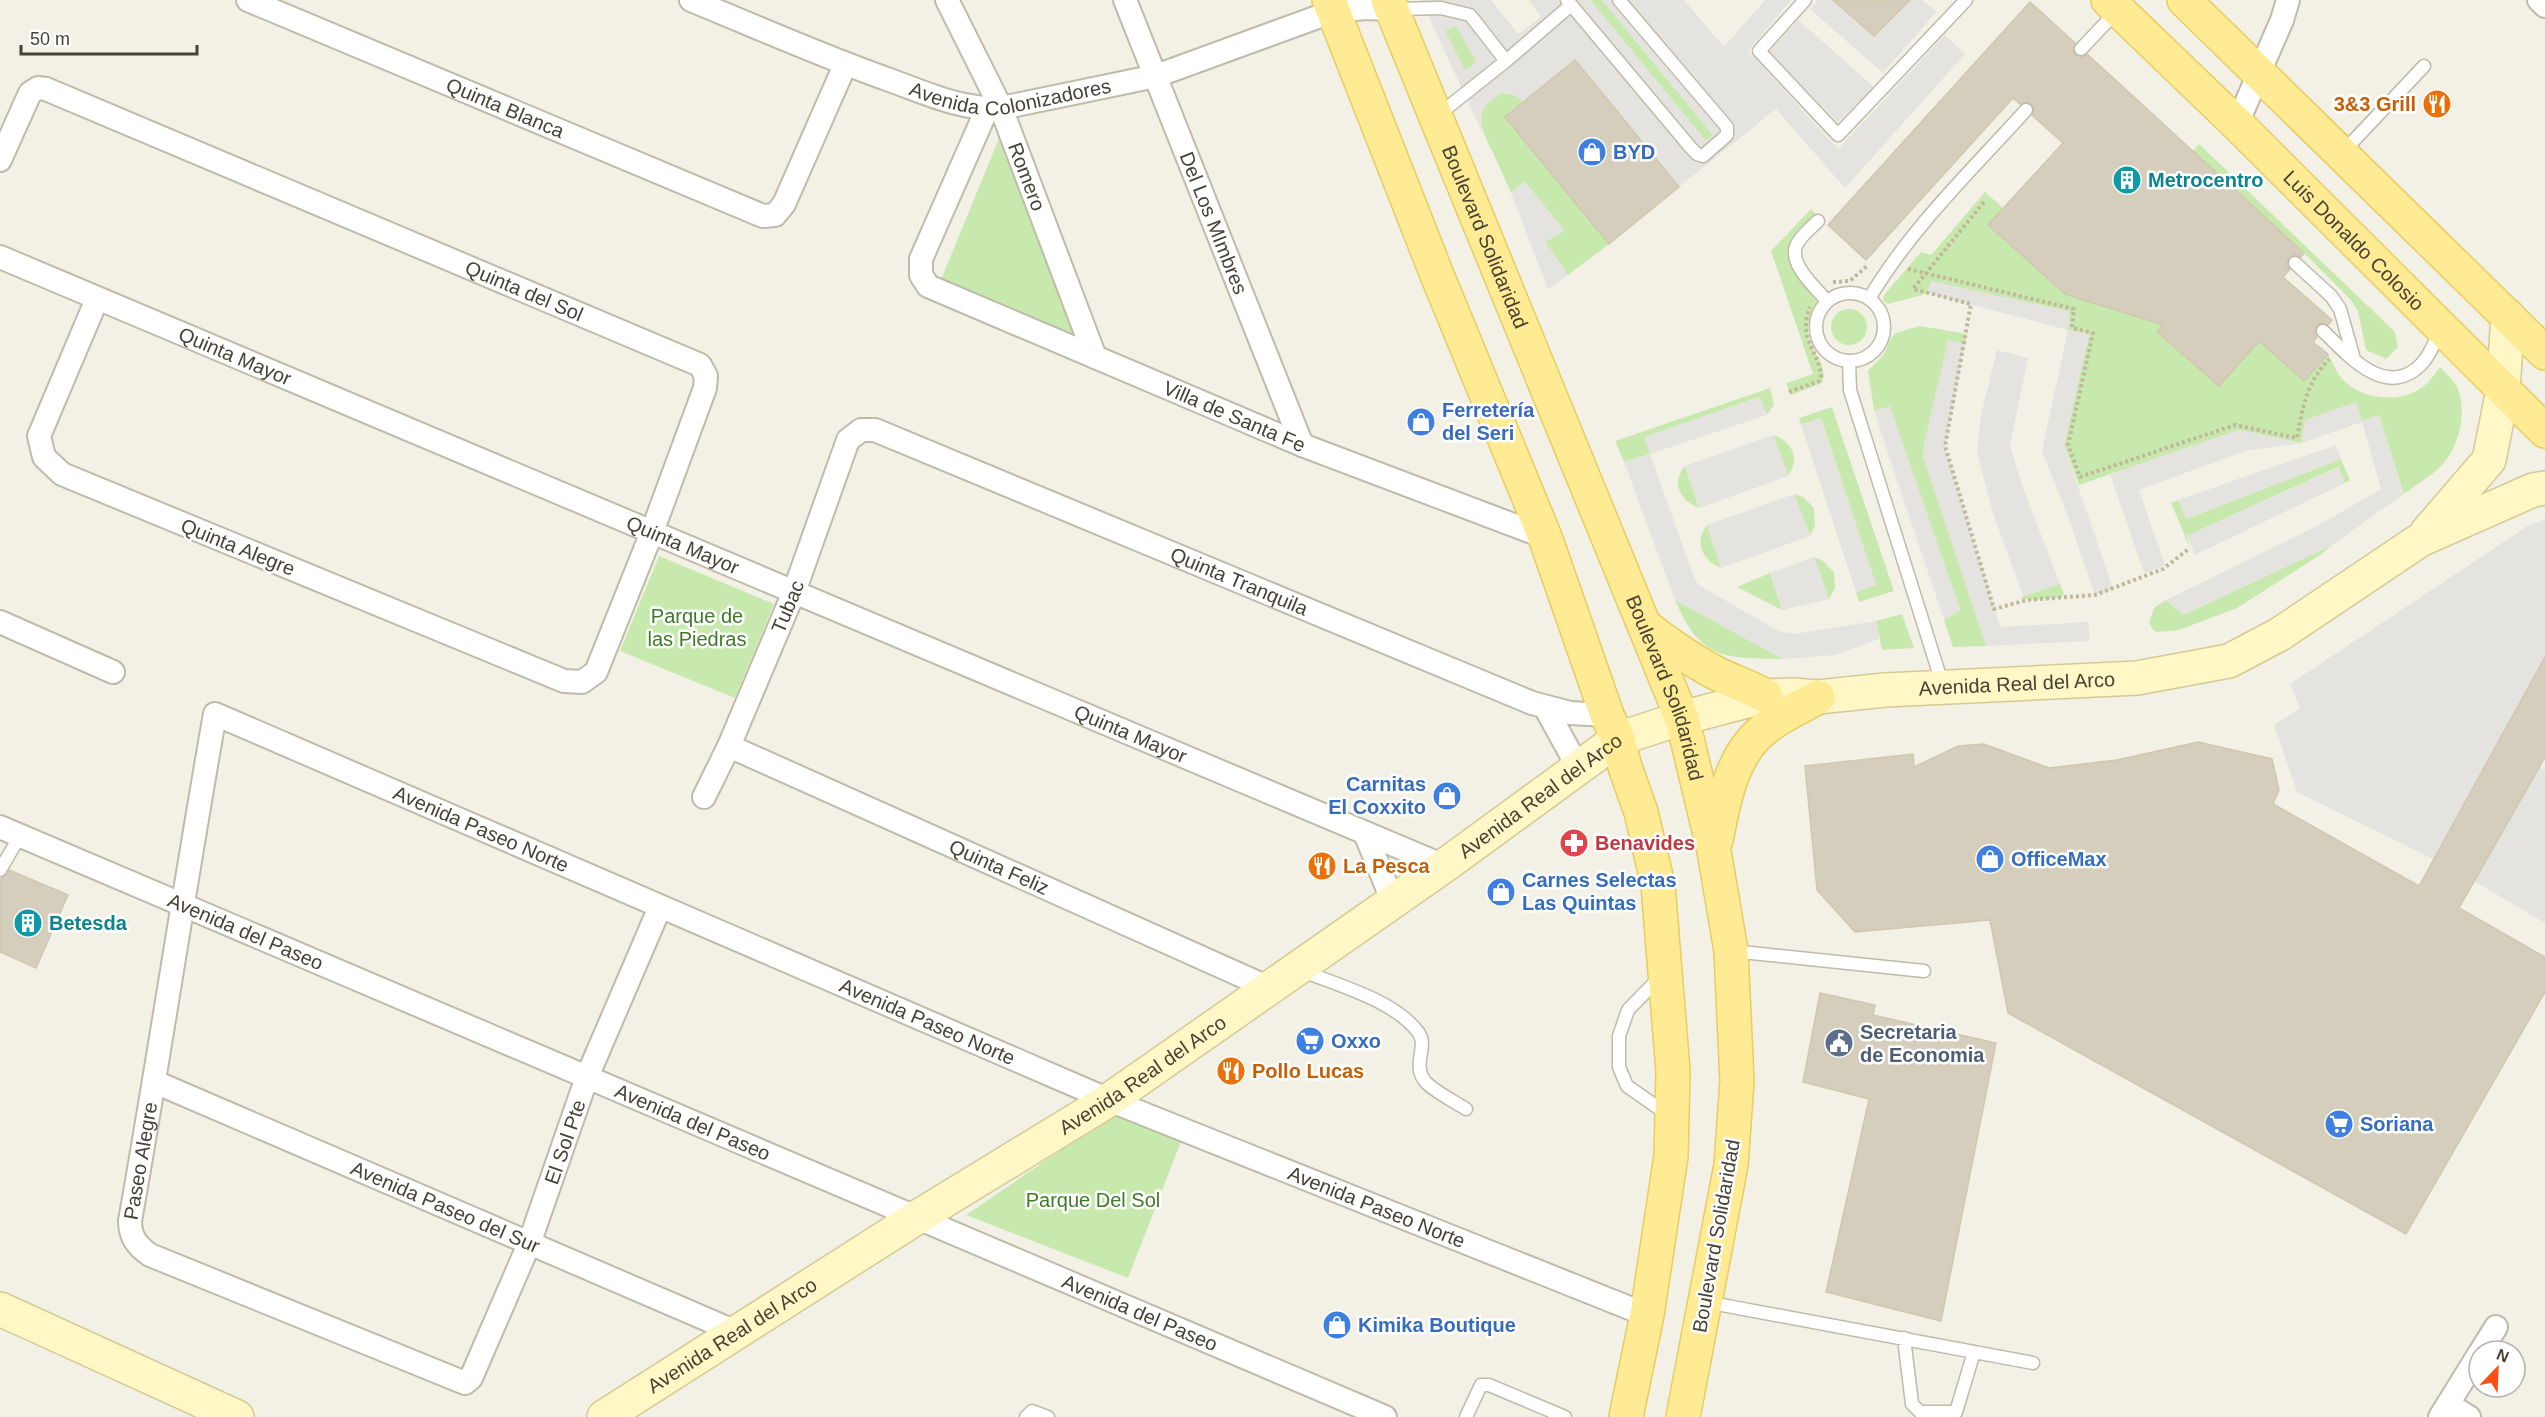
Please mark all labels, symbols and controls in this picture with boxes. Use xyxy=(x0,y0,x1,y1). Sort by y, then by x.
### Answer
scale bar xyxy=(21,18,196,56)
text: 50 m xyxy=(30,29,70,49)
street label: Quinta Blanca xyxy=(443,73,568,143)
street label: Avenida Colonizadores xyxy=(906,75,1113,119)
restaurant icon: 3&3 Grill xyxy=(2421,88,2453,120)
place label: 3&3 Grill xyxy=(2334,93,2416,115)
shop icon: BYD xyxy=(1576,136,1608,168)
street label: Romero xyxy=(1004,139,1050,214)
place label: BYD xyxy=(1613,141,1655,163)
street label: Boulevard Solidaridad xyxy=(1438,142,1532,332)
street label: Del Los MImbres xyxy=(1176,149,1252,297)
building icon: Metrocentro xyxy=(2111,164,2143,196)
street label: Luis Donaldo Colosio xyxy=(2279,166,2429,315)
place label: Metrocentro xyxy=(2148,169,2264,191)
street label: Quinta del Sol xyxy=(462,256,586,325)
street label: Quinta Mayor xyxy=(175,323,295,390)
street label: Villa de Santa Fe xyxy=(1160,376,1309,456)
place label: Ferretería del Seri xyxy=(1442,399,1535,444)
shop icon: Ferretería del Seri xyxy=(1405,406,1437,438)
street label: Quinta Mayor xyxy=(623,511,743,579)
street label: Quinta Alegre xyxy=(178,514,298,580)
street label: Quinta Tranquila xyxy=(1167,543,1312,620)
street label: Tubac xyxy=(767,578,808,636)
street label: Boulevard Solidaridad xyxy=(1622,592,1708,783)
park label: Parque de las Piedras xyxy=(648,605,746,650)
street label: Avenida Real del Arco xyxy=(1918,668,2116,699)
street label: Quinta Mayor xyxy=(1071,700,1190,767)
street label: Avenida Real del Arco xyxy=(1454,729,1626,863)
place label: Carnitas El Coxxito xyxy=(1328,773,1426,818)
shop icon: Carnitas El Coxxito xyxy=(1431,780,1463,812)
street label: Avenida Paseo Norte xyxy=(390,781,572,876)
pharmacy icon: Benavides xyxy=(1558,827,1590,859)
place label: Benavides xyxy=(1595,832,1695,854)
street label: Quinta Feliz xyxy=(946,835,1052,899)
shop icon: OfficeMax xyxy=(1974,843,2006,875)
place label: OfficeMax xyxy=(2011,848,2107,870)
restaurant icon: La Pesca xyxy=(1306,850,1338,882)
place label: La Pesca xyxy=(1343,855,1431,877)
place label: Carnes Selectas Las Quintas xyxy=(1522,869,1677,914)
shop icon: Carnes Selectas Las Quintas xyxy=(1485,876,1517,908)
street label: Avenida del Paseo xyxy=(165,889,327,974)
building icon: Betesda xyxy=(12,907,44,939)
place label: Betesda xyxy=(49,912,128,934)
street label: Avenida Paseo Norte xyxy=(836,974,1018,1069)
street label: Avenida Real del Arco xyxy=(1055,1011,1230,1139)
place label: Secretaria de Economia xyxy=(1860,1021,1985,1066)
supermarket icon: Oxxo xyxy=(1294,1025,1326,1057)
public building icon: Secretaria de Economia xyxy=(1823,1027,1855,1059)
place label: Oxxo xyxy=(1331,1030,1381,1052)
restaurant icon: Pollo Lucas xyxy=(1215,1055,1247,1087)
place label: Pollo Lucas xyxy=(1252,1060,1364,1082)
street label: Avenida del Paseo xyxy=(612,1079,774,1165)
street label: El Sol Pte xyxy=(540,1097,590,1187)
street label: Paseo Alegre xyxy=(119,1100,161,1221)
supermarket icon: Soriana xyxy=(2323,1108,2355,1140)
place label: Soriana xyxy=(2360,1113,2434,1135)
street label: Boulevard Solidaridad xyxy=(1688,1138,1744,1334)
street label: Avenida Paseo del Sur xyxy=(348,1157,543,1257)
street label: Avenida Paseo Norte xyxy=(1285,1162,1468,1252)
park label: Parque Del Sol xyxy=(1026,1189,1160,1211)
street label: Avenida del Paseo xyxy=(1059,1270,1221,1355)
street label: Avenida Real del Arco xyxy=(643,1273,821,1397)
shop icon: Kimika Boutique xyxy=(1321,1309,1353,1341)
place label: Kimika Boutique xyxy=(1358,1314,1516,1336)
north arrow xyxy=(2467,1339,2527,1399)
text: N xyxy=(2494,1346,2511,1366)

